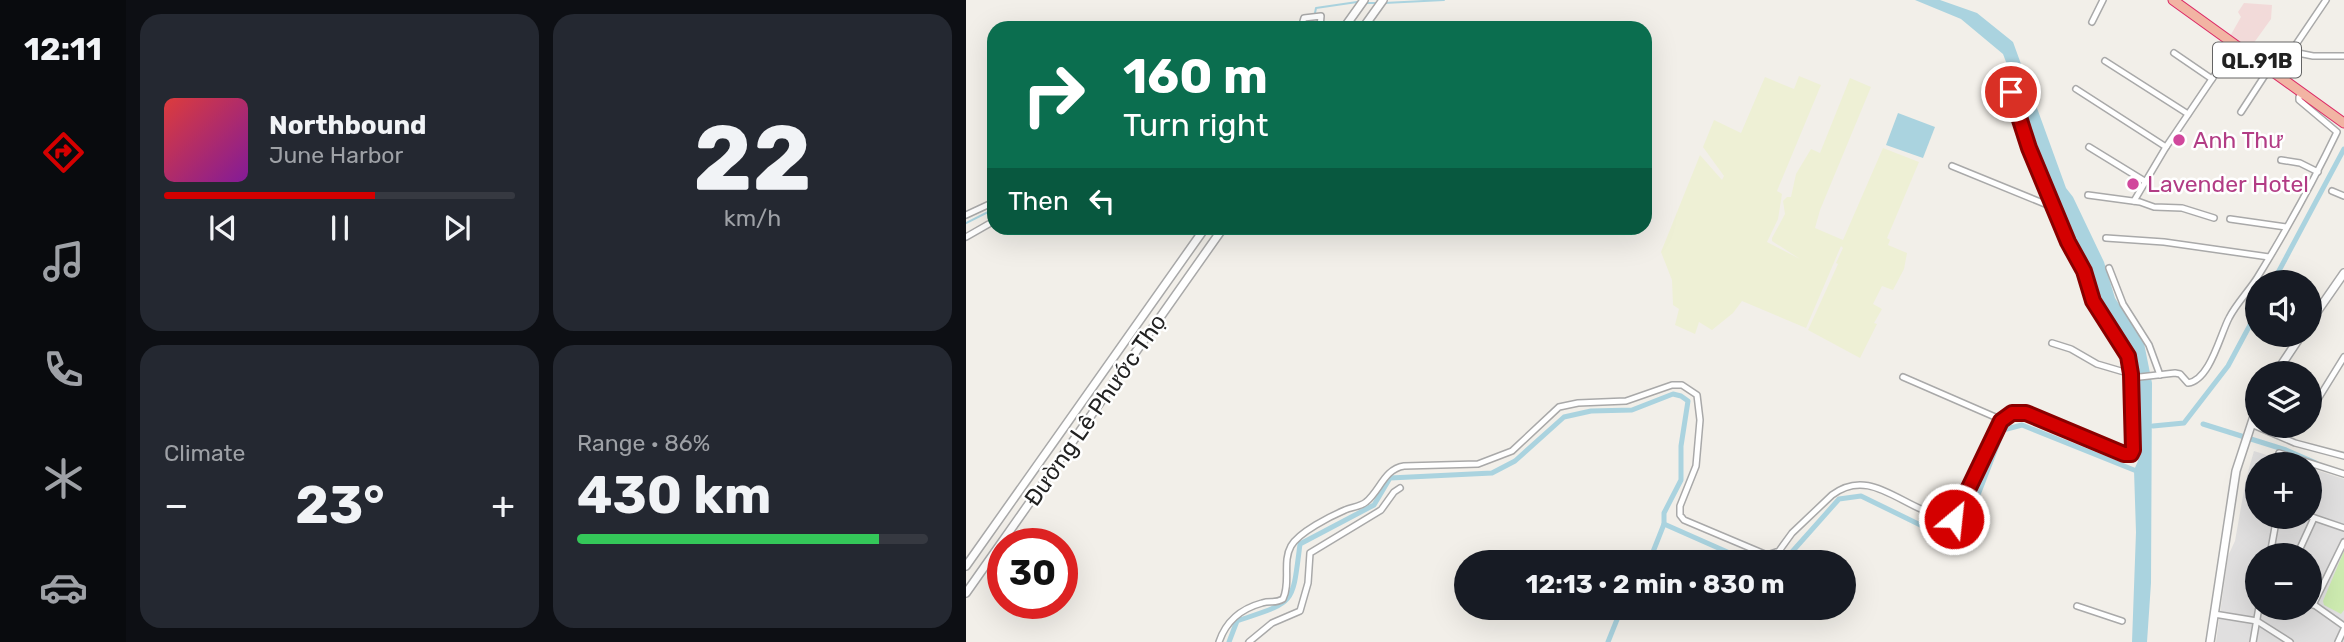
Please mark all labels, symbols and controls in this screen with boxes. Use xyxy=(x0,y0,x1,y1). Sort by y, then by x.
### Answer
text: 12:11 xyxy=(24,30,102,68)
road number: QL.91B xyxy=(2213,42,2301,78)
text: 160 m xyxy=(1123,47,1268,105)
icon: right xyxy=(1008,49,1099,140)
pin xyxy=(1981,62,2041,122)
icon: arrive xyxy=(1992,73,2030,111)
text: 22 xyxy=(693,104,812,212)
text: Turn right xyxy=(1123,106,1268,144)
text: Northbound xyxy=(269,110,427,141)
place label: Anh Thư xyxy=(2193,126,2284,154)
icon: directions xyxy=(39,128,88,177)
marker: Anh Thư xyxy=(2171,132,2187,148)
text: June Harbor xyxy=(269,141,403,169)
place label: Lavender Hotel xyxy=(2147,170,2309,198)
marker: Lavender Hotel xyxy=(2125,176,2141,192)
icon: left xyxy=(1083,182,1121,220)
text: Then xyxy=(1008,186,1069,217)
text: km/h xyxy=(724,204,781,232)
icon: previous xyxy=(204,209,242,247)
icon: pause xyxy=(321,209,359,247)
icon: next xyxy=(438,209,476,247)
icon: music xyxy=(39,237,88,286)
map controls xyxy=(2245,270,2322,620)
button: sound xyxy=(2245,270,2322,347)
street label: Đường Lê Phước Thọ xyxy=(1018,309,1172,511)
icon: phone xyxy=(39,345,88,394)
button: layers xyxy=(2245,361,2322,438)
text: Range · 86% xyxy=(577,429,710,457)
text: Climate xyxy=(164,439,245,467)
button: + xyxy=(2245,452,2322,529)
icon: climate xyxy=(39,454,88,503)
text: 430 km xyxy=(577,464,771,526)
text: 23° xyxy=(295,474,385,536)
text: − xyxy=(164,482,189,528)
text: + xyxy=(491,482,515,528)
position arrow xyxy=(1917,482,1991,556)
speed limit sign: 30 xyxy=(987,528,1078,619)
button: − xyxy=(2245,543,2322,620)
icon: car xyxy=(39,563,88,612)
text: 12:13 · 2 min · 830 m xyxy=(1526,569,1784,600)

